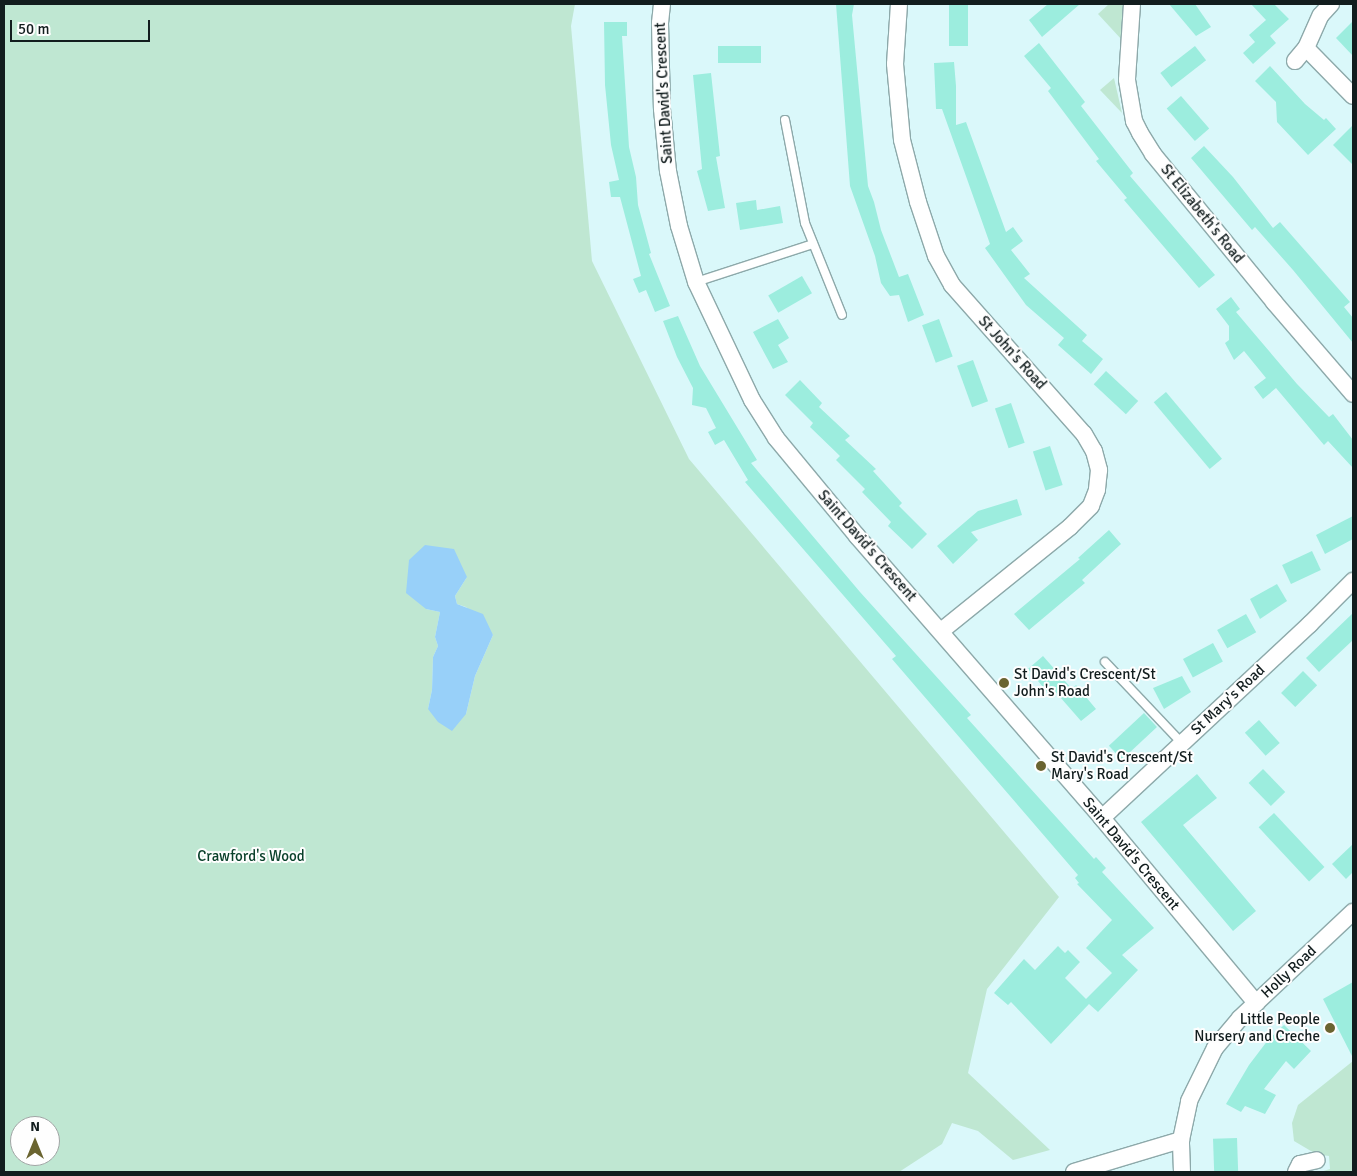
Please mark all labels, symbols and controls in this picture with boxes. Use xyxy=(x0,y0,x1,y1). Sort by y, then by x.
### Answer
scale bar xyxy=(12,10,152,42)
text: 50 m xyxy=(18,20,49,38)
street label: Saint David's Crescent xyxy=(651,22,677,164)
street label: St Elizabeth's Road xyxy=(1157,161,1247,267)
street label: St John's Road xyxy=(974,312,1050,394)
street label: Saint David's Crescent xyxy=(814,487,920,605)
street label: St Mary's Road xyxy=(1187,661,1269,739)
place label: St David's Crescent/St John's Road xyxy=(1014,665,1156,700)
marker: St David's Crescent/St John's Road xyxy=(998,677,1010,689)
place label: St David's Crescent/St Mary's Road xyxy=(1051,748,1193,783)
marker: St David's Crescent/St Mary's Road xyxy=(1035,760,1047,772)
street label: Saint David's Crescent xyxy=(1079,794,1183,914)
park label: Crawford's Wood xyxy=(197,848,305,866)
street label: Holly Road xyxy=(1258,942,1320,1002)
place label: Little People Nursery and Creche xyxy=(1194,1010,1320,1045)
marker: Little People Nursery and Creche xyxy=(1324,1022,1336,1034)
north arrow xyxy=(10,1116,60,1166)
text: N xyxy=(30,1118,40,1135)

